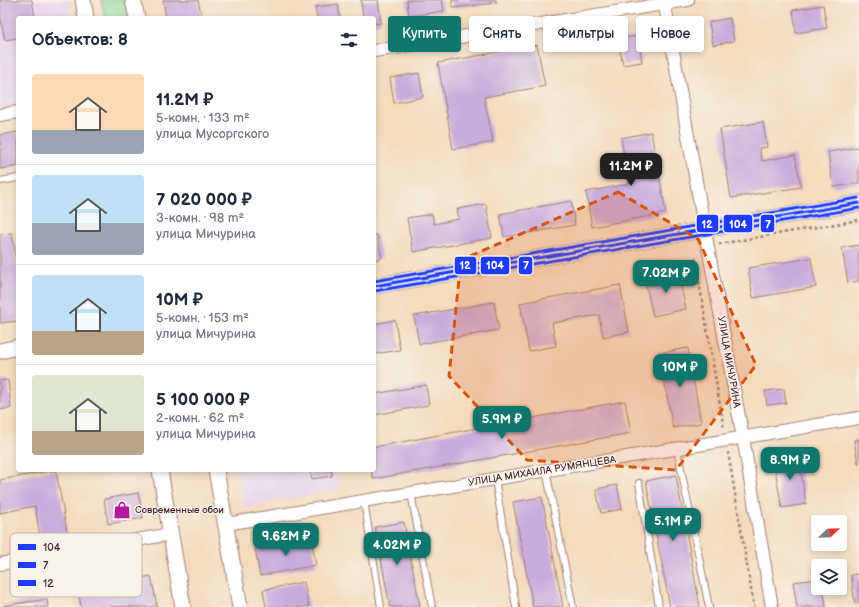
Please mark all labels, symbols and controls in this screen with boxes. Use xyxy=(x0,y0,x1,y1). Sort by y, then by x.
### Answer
chip: Купить xyxy=(388,16,461,52)
chip: Снять xyxy=(469,16,535,52)
chip: Фильтры xyxy=(543,16,628,52)
chip: Новое xyxy=(636,16,704,52)
icon: filters xyxy=(338,29,360,51)
text: Объектов: 8 xyxy=(32,30,128,50)
icon: home xyxy=(64,90,112,138)
text: 11.2M ₽ xyxy=(156,90,213,110)
text: 5-комн. · 133 m² xyxy=(156,110,250,126)
text: улица Мусоргского xyxy=(156,126,269,142)
pin: 11.2M ₽ xyxy=(594,153,668,187)
text: 11.2M ₽ xyxy=(609,158,653,174)
text: 7 020 000 ₽ xyxy=(156,190,252,210)
icon: home xyxy=(64,191,112,239)
text: 3-комн. · 98 m² xyxy=(156,210,244,226)
line badge: 12 xyxy=(696,214,719,233)
line badge: 104 xyxy=(723,214,753,233)
line badge: 7 xyxy=(760,214,775,233)
text: 12 xyxy=(701,218,713,231)
text: 104 xyxy=(729,218,747,231)
text: 7 xyxy=(765,218,771,231)
text: улица Мичурина xyxy=(156,226,256,242)
line badge: 12 xyxy=(454,256,477,275)
line badge: 104 xyxy=(480,256,510,275)
line badge: 7 xyxy=(518,256,533,275)
text: 12 xyxy=(459,259,471,272)
text: 104 xyxy=(486,259,504,272)
text: 7 xyxy=(523,259,529,272)
pin: 7.02M ₽ xyxy=(629,260,703,294)
text: 7.02M ₽ xyxy=(642,265,690,281)
text: 10M ₽ xyxy=(156,290,203,310)
icon: home xyxy=(64,291,112,339)
text: 5-комн. · 153 m² xyxy=(156,310,249,326)
street label: УЛИЦА МИЧУРИНА xyxy=(715,315,743,410)
text: улица Мичурина xyxy=(156,326,256,342)
pin: 10M ₽ xyxy=(652,354,708,388)
text: 10M ₽ xyxy=(662,359,698,375)
text: 5 100 000 ₽ xyxy=(156,390,250,410)
icon: home xyxy=(64,391,112,439)
pin: 5.9M ₽ xyxy=(469,406,535,440)
text: 2-комн. · 62 m² xyxy=(156,410,244,426)
text: 5.9M ₽ xyxy=(482,411,522,427)
text: улица Мичурина xyxy=(156,426,256,442)
pin: 8.9M ₽ xyxy=(757,447,823,481)
text: 8.9M ₽ xyxy=(770,452,810,468)
street label: УЛИЦА МИХАИЛА РУМЯНЦЕВА xyxy=(467,453,618,489)
shop icon: Современные обои xyxy=(112,500,132,520)
place label: Современные обои xyxy=(135,504,224,516)
pin: 5.1M ₽ xyxy=(640,508,706,542)
text: 5.1M ₽ xyxy=(654,513,692,529)
north arrow xyxy=(811,515,847,551)
map controls xyxy=(811,515,847,595)
pin: 9.62M ₽ xyxy=(249,523,323,557)
text: 9.62M ₽ xyxy=(262,528,310,544)
pin: 4.02M ₽ xyxy=(360,532,434,566)
legend xyxy=(10,533,142,597)
text: 4.02M ₽ xyxy=(373,537,421,553)
text: 104 xyxy=(43,541,61,554)
text: 7 xyxy=(43,559,49,572)
button: layers xyxy=(811,559,847,595)
text: 12 xyxy=(43,577,54,590)

